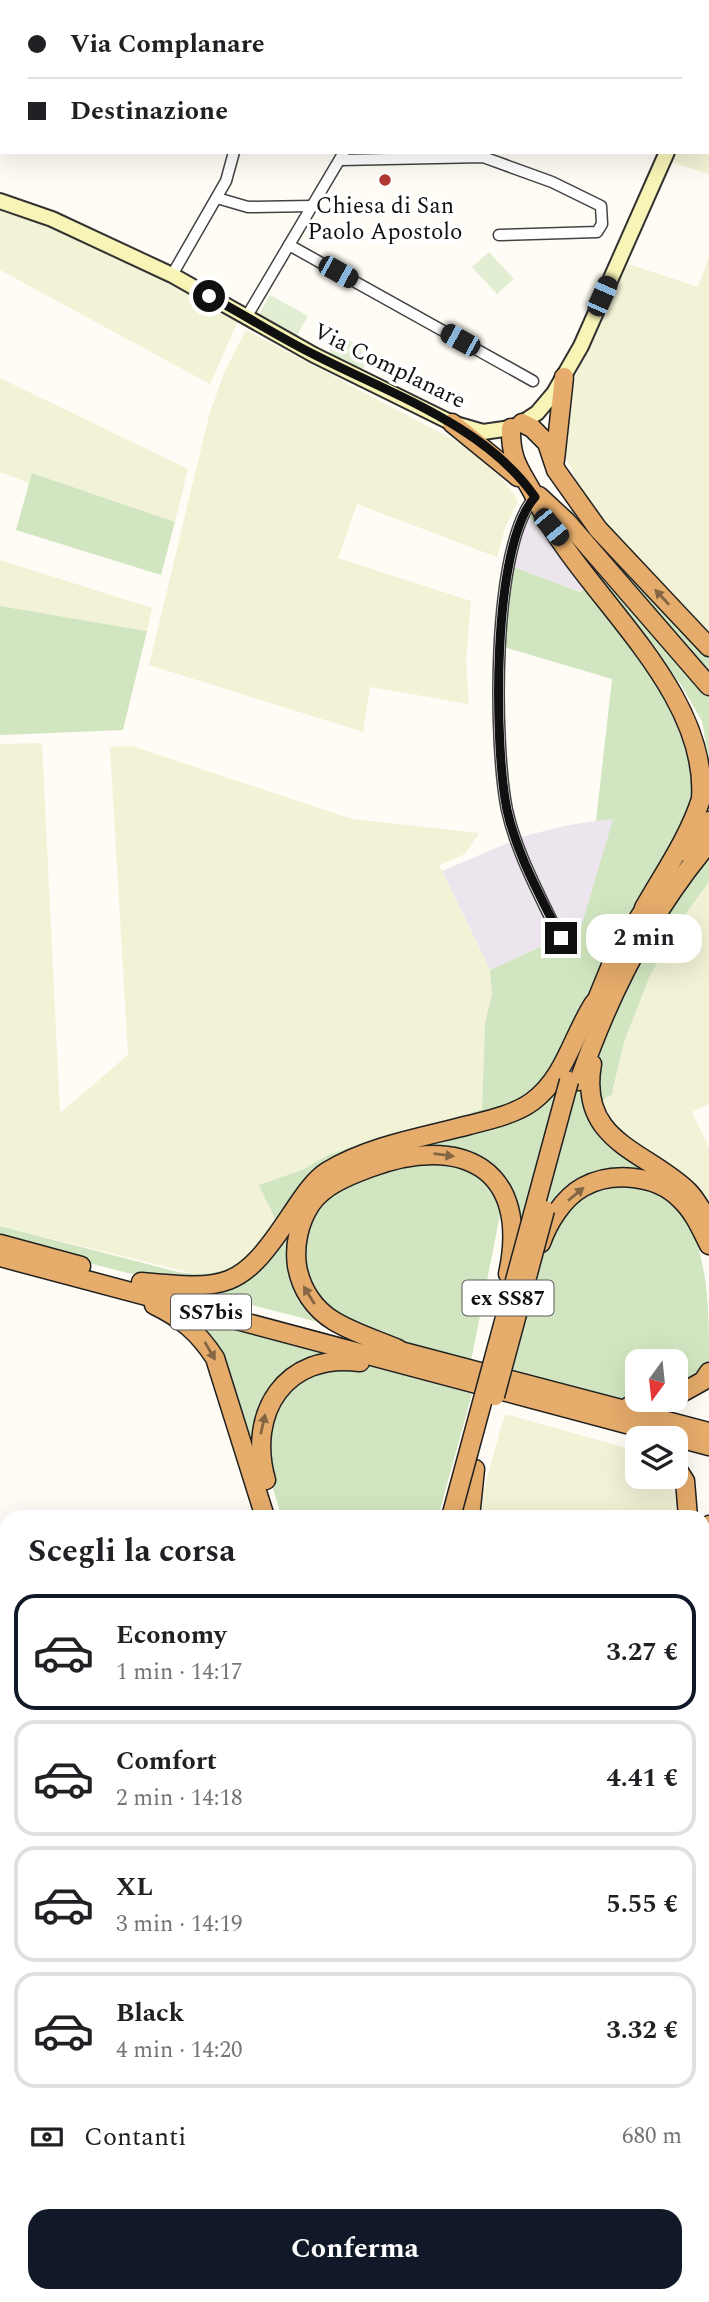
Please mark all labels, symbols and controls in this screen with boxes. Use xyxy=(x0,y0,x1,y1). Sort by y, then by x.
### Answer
text: Via Complanare xyxy=(70,24,265,64)
text: Destinazione xyxy=(70,91,228,131)
marker: Chiesa di San Paolo Apostolo xyxy=(377,172,393,188)
place label: Chiesa di San Paolo Apostolo xyxy=(307,189,463,250)
car xyxy=(315,253,362,291)
car xyxy=(584,273,621,319)
route start xyxy=(193,280,225,312)
street label: Via Complanare xyxy=(307,314,472,418)
car xyxy=(437,321,484,359)
car xyxy=(530,504,573,550)
one-way arrow xyxy=(654,588,670,606)
callout: 2 min xyxy=(586,914,701,962)
text: 2 min xyxy=(613,921,675,956)
route end xyxy=(545,922,577,954)
one-way arrow xyxy=(433,1149,455,1160)
one-way arrow xyxy=(567,1187,584,1202)
road number: ex SS87 xyxy=(462,1280,554,1316)
one-way arrow xyxy=(303,1285,316,1305)
road number: SS7bis xyxy=(171,1294,251,1330)
one-way arrow xyxy=(204,1342,216,1361)
north arrow xyxy=(625,1349,688,1412)
map controls xyxy=(625,1349,688,1489)
one-way arrow xyxy=(258,1413,269,1435)
button: layers xyxy=(625,1426,688,1489)
text: Scegli la corsa xyxy=(28,1527,236,1576)
text: Economy xyxy=(116,1615,226,1655)
icon: car xyxy=(32,1621,95,1684)
text: 3.27 € xyxy=(606,1632,678,1672)
text: 1 min · 14:17 xyxy=(116,1655,243,1690)
text: Comfort xyxy=(116,1741,217,1781)
icon: car xyxy=(32,1747,95,1810)
text: 4.41 € xyxy=(606,1758,678,1798)
text: 2 min · 14:18 xyxy=(116,1781,243,1816)
text: XL xyxy=(116,1867,153,1907)
icon: car xyxy=(32,1873,95,1936)
text: 5.55 € xyxy=(606,1884,678,1924)
text: 3 min · 14:19 xyxy=(116,1907,243,1942)
text: Black xyxy=(116,1993,184,2033)
icon: car xyxy=(32,1999,95,2062)
text: 3.32 € xyxy=(606,2010,678,2050)
text: 4 min · 14:20 xyxy=(116,2033,243,2068)
text: Contanti xyxy=(84,2117,186,2157)
icon: cash xyxy=(28,2118,66,2156)
text: 680 m xyxy=(622,2119,682,2154)
button: Conferma xyxy=(28,2209,682,2289)

